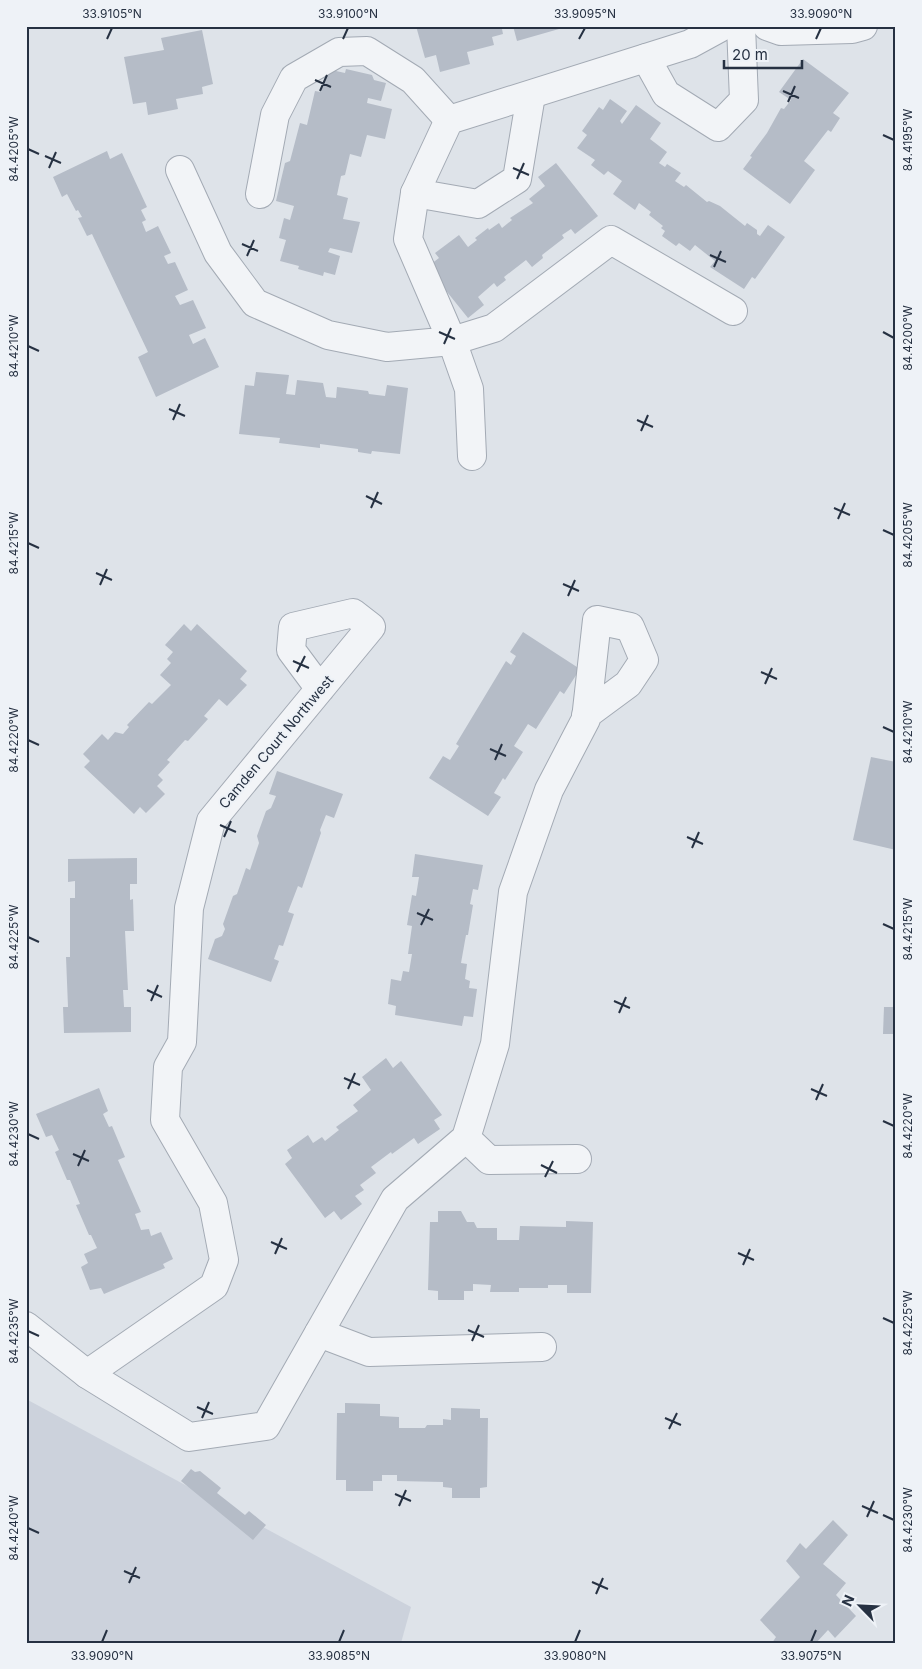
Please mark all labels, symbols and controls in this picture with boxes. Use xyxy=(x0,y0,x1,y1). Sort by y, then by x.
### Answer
text: 33.9105°N xyxy=(82,6,142,21)
text: 33.9100°N xyxy=(318,6,378,21)
text: 33.9095°N xyxy=(554,6,616,21)
text: 33.9090°N xyxy=(790,6,852,21)
scale bar xyxy=(724,38,802,70)
text: 20 m xyxy=(732,45,768,64)
text: 84.4195°W xyxy=(900,108,915,171)
text: 84.4205°W xyxy=(6,116,21,182)
text: 84.4200°W xyxy=(900,305,915,371)
text: 84.4210°W xyxy=(6,314,21,378)
text: 84.4205°W xyxy=(900,502,915,568)
text: 84.4215°W xyxy=(6,511,21,574)
street label: Camden Court Northwest xyxy=(215,671,337,812)
text: 84.4210°W xyxy=(900,700,915,764)
text: 84.4220°W xyxy=(6,707,21,773)
text: 84.4215°W xyxy=(900,897,915,960)
text: 84.4225°W xyxy=(6,904,21,970)
text: 84.4220°W xyxy=(900,1093,915,1159)
text: 84.4230°W xyxy=(6,1101,21,1167)
text: 84.4225°W xyxy=(900,1290,915,1356)
text: 84.4235°W xyxy=(6,1298,21,1364)
text: 84.4230°W xyxy=(900,1487,915,1553)
text: 84.4240°W xyxy=(6,1495,21,1561)
north arrow xyxy=(834,1582,884,1632)
text: N xyxy=(838,1592,858,1609)
text: 33.9090°N xyxy=(71,1648,133,1663)
text: 33.9085°N xyxy=(308,1648,370,1663)
text: 33.9080°N xyxy=(544,1648,606,1663)
text: 33.9075°N xyxy=(780,1648,842,1663)

